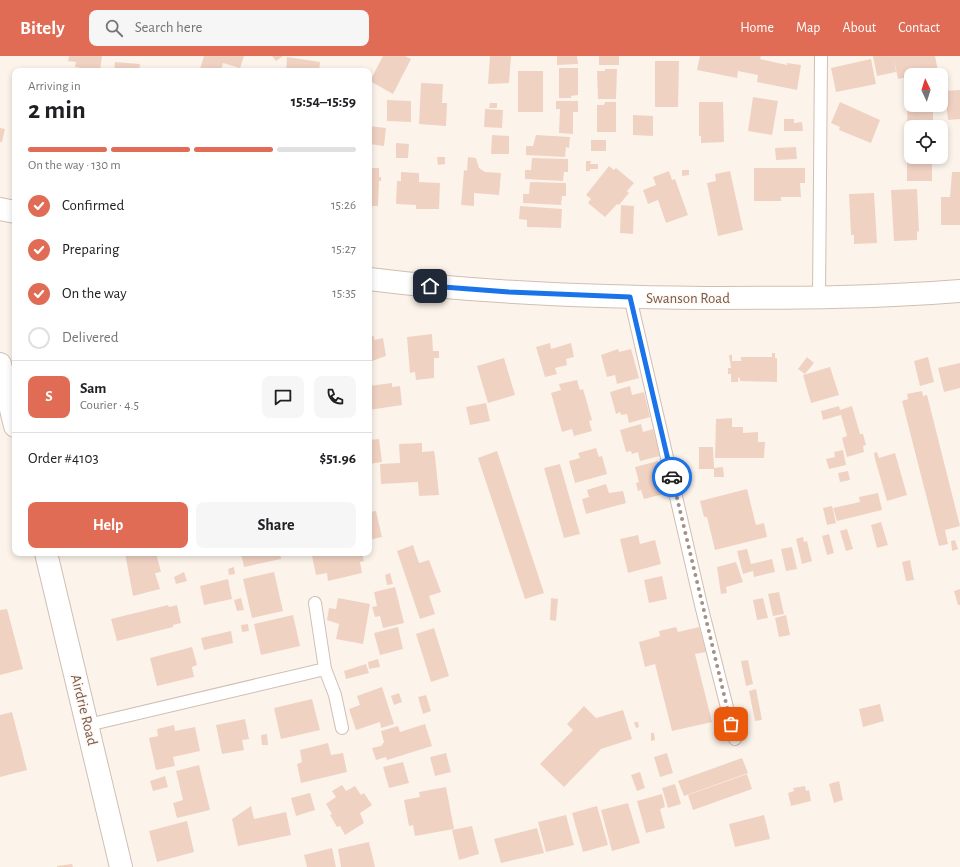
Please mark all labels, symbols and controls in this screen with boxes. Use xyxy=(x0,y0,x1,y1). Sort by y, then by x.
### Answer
search box xyxy=(89,10,369,46)
icon: search xyxy=(103,17,125,39)
text: Bitely xyxy=(20,19,65,38)
text: Search here xyxy=(135,20,202,35)
text: Home xyxy=(740,21,774,35)
text: Map xyxy=(796,21,820,35)
text: About xyxy=(842,21,876,35)
text: Contact xyxy=(898,21,940,35)
north arrow xyxy=(904,68,948,112)
map controls xyxy=(904,68,948,164)
text: Arriving in xyxy=(28,80,81,93)
text: 15:54–15:59 xyxy=(291,94,356,109)
text: 2 min xyxy=(28,97,86,123)
button: locate xyxy=(904,120,948,164)
text: On the way · 130 m xyxy=(28,159,121,172)
icon: check xyxy=(28,195,50,217)
text: Confirmed xyxy=(62,198,124,213)
text: 15:26 xyxy=(331,199,356,212)
icon: check xyxy=(28,239,50,261)
text: Preparing xyxy=(62,242,119,257)
text: 15:27 xyxy=(332,243,356,256)
pin xyxy=(413,269,447,303)
icon: home xyxy=(419,275,441,297)
icon: check xyxy=(28,283,50,305)
text: On the way xyxy=(62,286,127,301)
text: 15:35 xyxy=(332,287,356,300)
street label: Swanson Road xyxy=(646,291,730,306)
text: Delivered xyxy=(62,330,119,345)
button: chat xyxy=(262,376,304,418)
button: phone xyxy=(314,376,356,418)
text: Sam xyxy=(80,381,106,396)
text: S xyxy=(45,389,53,404)
text: Courier · 4.5 xyxy=(80,399,139,412)
text: Order #4103 xyxy=(28,451,99,466)
text: $51.96 xyxy=(319,451,356,466)
courier xyxy=(652,457,692,497)
icon: car xyxy=(661,466,683,488)
button: Help xyxy=(28,502,188,548)
button: Share xyxy=(196,502,356,548)
street label: Airdrie Road xyxy=(68,673,100,747)
pin xyxy=(714,707,748,741)
icon: bag xyxy=(720,713,742,735)

